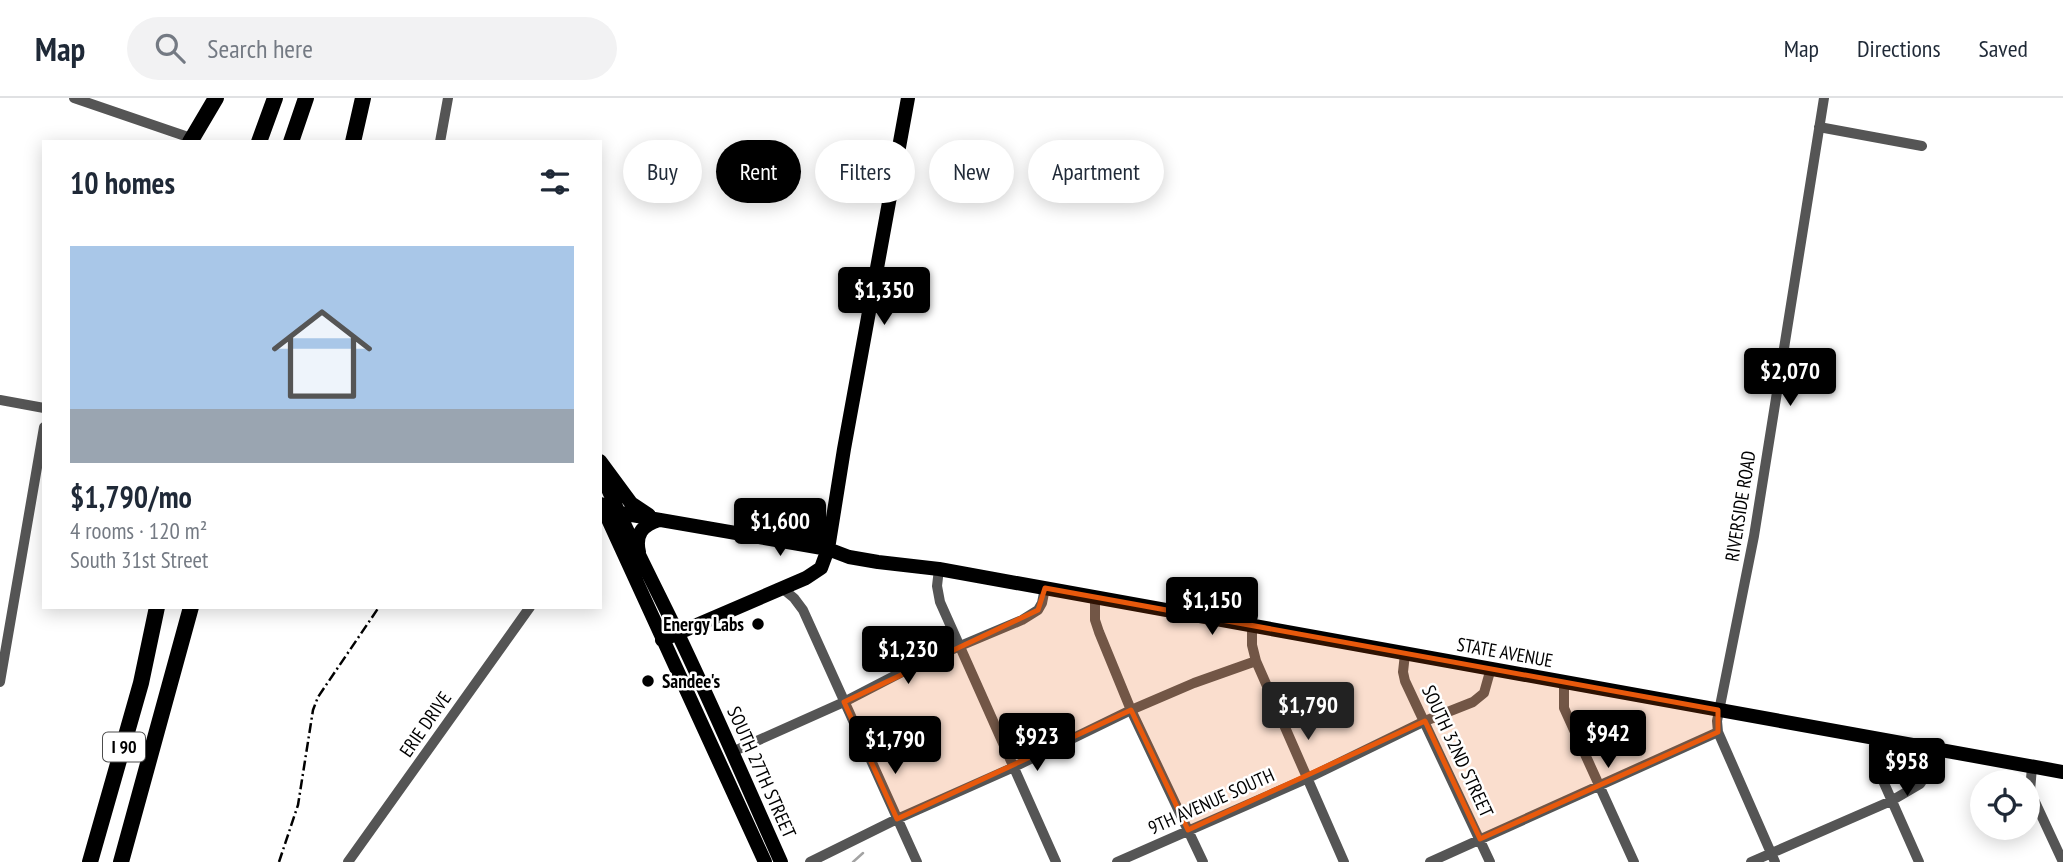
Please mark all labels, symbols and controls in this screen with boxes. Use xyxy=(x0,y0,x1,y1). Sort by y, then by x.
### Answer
search box xyxy=(127,17,617,80)
text: Map xyxy=(35,27,85,70)
icon: search xyxy=(151,29,189,67)
text: Search here xyxy=(207,32,313,65)
text: Map xyxy=(1784,33,1819,64)
text: Directions xyxy=(1857,33,1941,64)
text: Saved xyxy=(1979,33,2028,64)
chip: Buy xyxy=(623,140,702,203)
chip: Rent xyxy=(716,140,801,203)
chip: Filters xyxy=(815,140,915,203)
chip: New xyxy=(929,140,1014,203)
chip: Apartment xyxy=(1028,140,1164,203)
text: 10 homes xyxy=(70,163,175,202)
icon: filters xyxy=(536,163,574,201)
pin: $1,350 xyxy=(827,268,941,327)
text: $1,350 xyxy=(854,275,914,304)
icon: home xyxy=(259,291,385,417)
pin: $2,070 xyxy=(1733,348,1847,408)
text: $2,070 xyxy=(1760,356,1820,385)
street label: RIVERSIDE ROAD xyxy=(1719,449,1761,563)
text: $1,790/mo xyxy=(70,477,192,516)
pin: $1,600 xyxy=(723,498,837,558)
text: $1,600 xyxy=(750,506,810,535)
text: 4 rooms · 120 m² xyxy=(70,516,207,545)
text: South 31st Street xyxy=(70,545,208,574)
pin: $1,150 xyxy=(1155,578,1269,637)
text: $1,150 xyxy=(1182,585,1242,614)
place label: Energy Labs xyxy=(663,612,744,636)
marker: Energy Labs xyxy=(750,616,766,632)
pin: $1,230 xyxy=(851,626,965,686)
street label: STATE AVENUE xyxy=(1455,632,1555,672)
text: $1,230 xyxy=(878,634,938,663)
place label: Sandee's xyxy=(662,669,721,693)
marker: Sandee's xyxy=(640,673,656,689)
street label: SOUTH 32ND STREET xyxy=(1417,681,1499,821)
pin: $1,790 xyxy=(1251,682,1365,742)
street label: ERIE DRIVE xyxy=(394,687,456,761)
text: $1,790 xyxy=(1278,690,1338,719)
street label: SOUTH 27TH STREET xyxy=(722,702,802,842)
pin: $942 xyxy=(1567,710,1649,770)
pin: $923 xyxy=(996,714,1078,773)
pin: $1,790 xyxy=(838,716,952,776)
text: $942 xyxy=(1586,718,1630,747)
text: $923 xyxy=(1015,721,1059,750)
text: $1,790 xyxy=(865,724,925,753)
road number: I 90 xyxy=(103,732,145,762)
pin: $958 xyxy=(1866,738,1948,798)
text: $958 xyxy=(1885,746,1929,775)
street label: 9TH AVENUE SOUTH xyxy=(1144,763,1278,839)
map controls xyxy=(1970,770,2040,840)
button: locate xyxy=(1970,770,2040,840)

